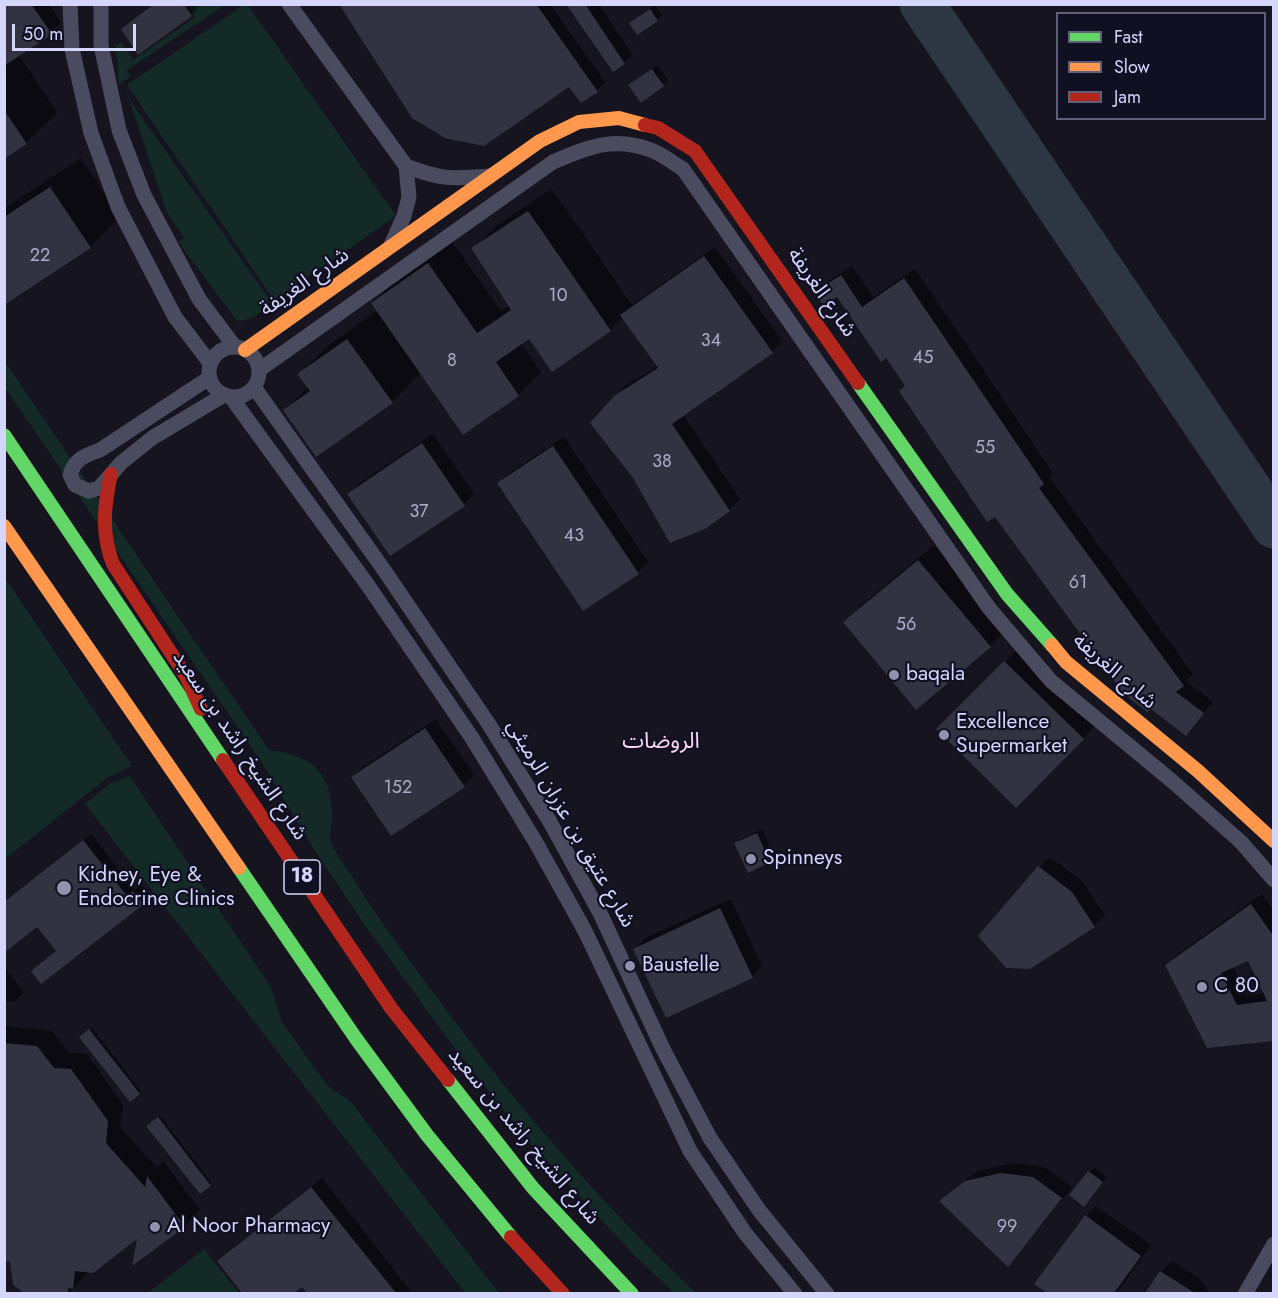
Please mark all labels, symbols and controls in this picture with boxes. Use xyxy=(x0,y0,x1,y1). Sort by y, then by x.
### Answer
scale bar xyxy=(15,12,140,50)
legend xyxy=(1056,12,1266,120)
text: 50 m xyxy=(23,21,63,47)
text: Fast xyxy=(1114,24,1143,50)
text: Slow xyxy=(1114,54,1150,80)
text: Jam xyxy=(1114,84,1141,110)
street label: شارع الغريفة xyxy=(256,243,354,323)
street label: شارع الغريفة xyxy=(781,244,861,342)
house number: 22 xyxy=(30,246,50,268)
house number: 10 xyxy=(549,286,567,308)
house number: 34 xyxy=(701,331,721,353)
house number: 45 xyxy=(913,348,933,370)
house number: 8 xyxy=(447,351,457,373)
house number: 55 xyxy=(975,438,995,460)
house number: 38 xyxy=(652,452,672,474)
house number: 37 xyxy=(409,502,429,524)
house number: 43 xyxy=(564,526,584,548)
house number: 61 xyxy=(1069,573,1087,595)
house number: 56 xyxy=(896,615,916,637)
street label: شارع الغريفة xyxy=(1067,629,1161,715)
street label: شارع الشيخ راشد بن سعيد xyxy=(166,646,312,846)
place label: baqala xyxy=(906,662,965,688)
marker: baqala xyxy=(887,668,901,682)
place label: Excellence Supermarket xyxy=(956,710,1067,760)
street label: شارع عتيق بن عزران الرميثي xyxy=(500,716,640,932)
marker: Excellence Supermarket xyxy=(937,728,951,742)
district label: الروضات xyxy=(622,730,700,756)
house number: 152 xyxy=(384,778,412,800)
place label: Spinneys xyxy=(763,846,842,872)
marker: Spinneys xyxy=(744,852,758,866)
road number: 18 xyxy=(284,860,320,894)
place label: Kidney, Eye & Endocrine Clinics xyxy=(78,863,235,913)
marker: Kidney, Eye & Endocrine Clinics xyxy=(55,879,73,897)
place label: Baustelle xyxy=(642,953,720,979)
marker: Baustelle xyxy=(623,959,637,973)
place label: C 80 xyxy=(1214,974,1259,1000)
marker: C 80 xyxy=(1195,980,1209,994)
street label: شارع الشيخ راشد بن سعيد xyxy=(442,1043,604,1231)
place label: Al Noor Pharmacy xyxy=(167,1214,330,1240)
house number: 99 xyxy=(997,1217,1017,1239)
marker: Al Noor Pharmacy xyxy=(148,1220,162,1234)

